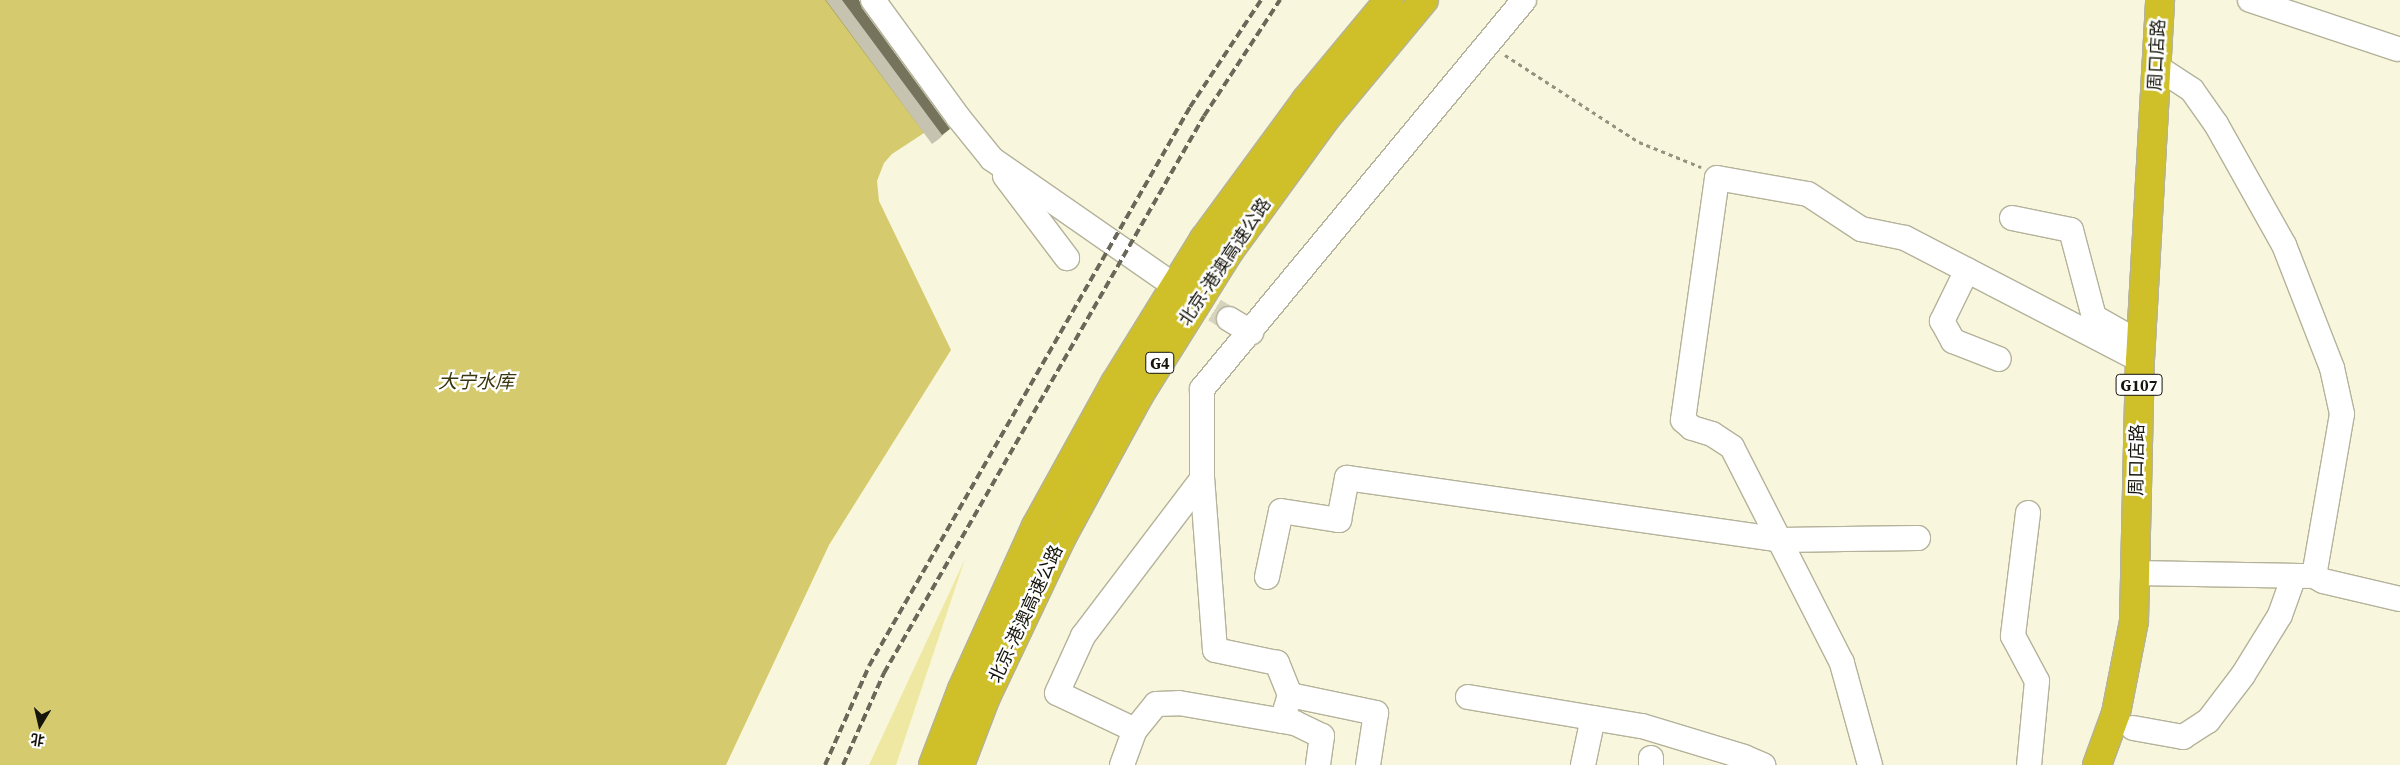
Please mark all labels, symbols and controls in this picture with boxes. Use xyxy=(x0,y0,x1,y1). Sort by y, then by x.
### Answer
street label: 周口店路 xyxy=(2144,18,2170,92)
street label: 北京-港澳高速公路 xyxy=(1174,194,1276,330)
road number: G4 xyxy=(1145,349,1175,376)
water label: 大宁水库 xyxy=(438,371,514,393)
road number: G107 xyxy=(2115,372,2163,398)
street label: 周口店路 xyxy=(2126,424,2148,496)
street label: 北京-港澳高速公路 xyxy=(985,542,1067,686)
north arrow xyxy=(15,700,65,750)
text: 北 xyxy=(29,729,46,751)

